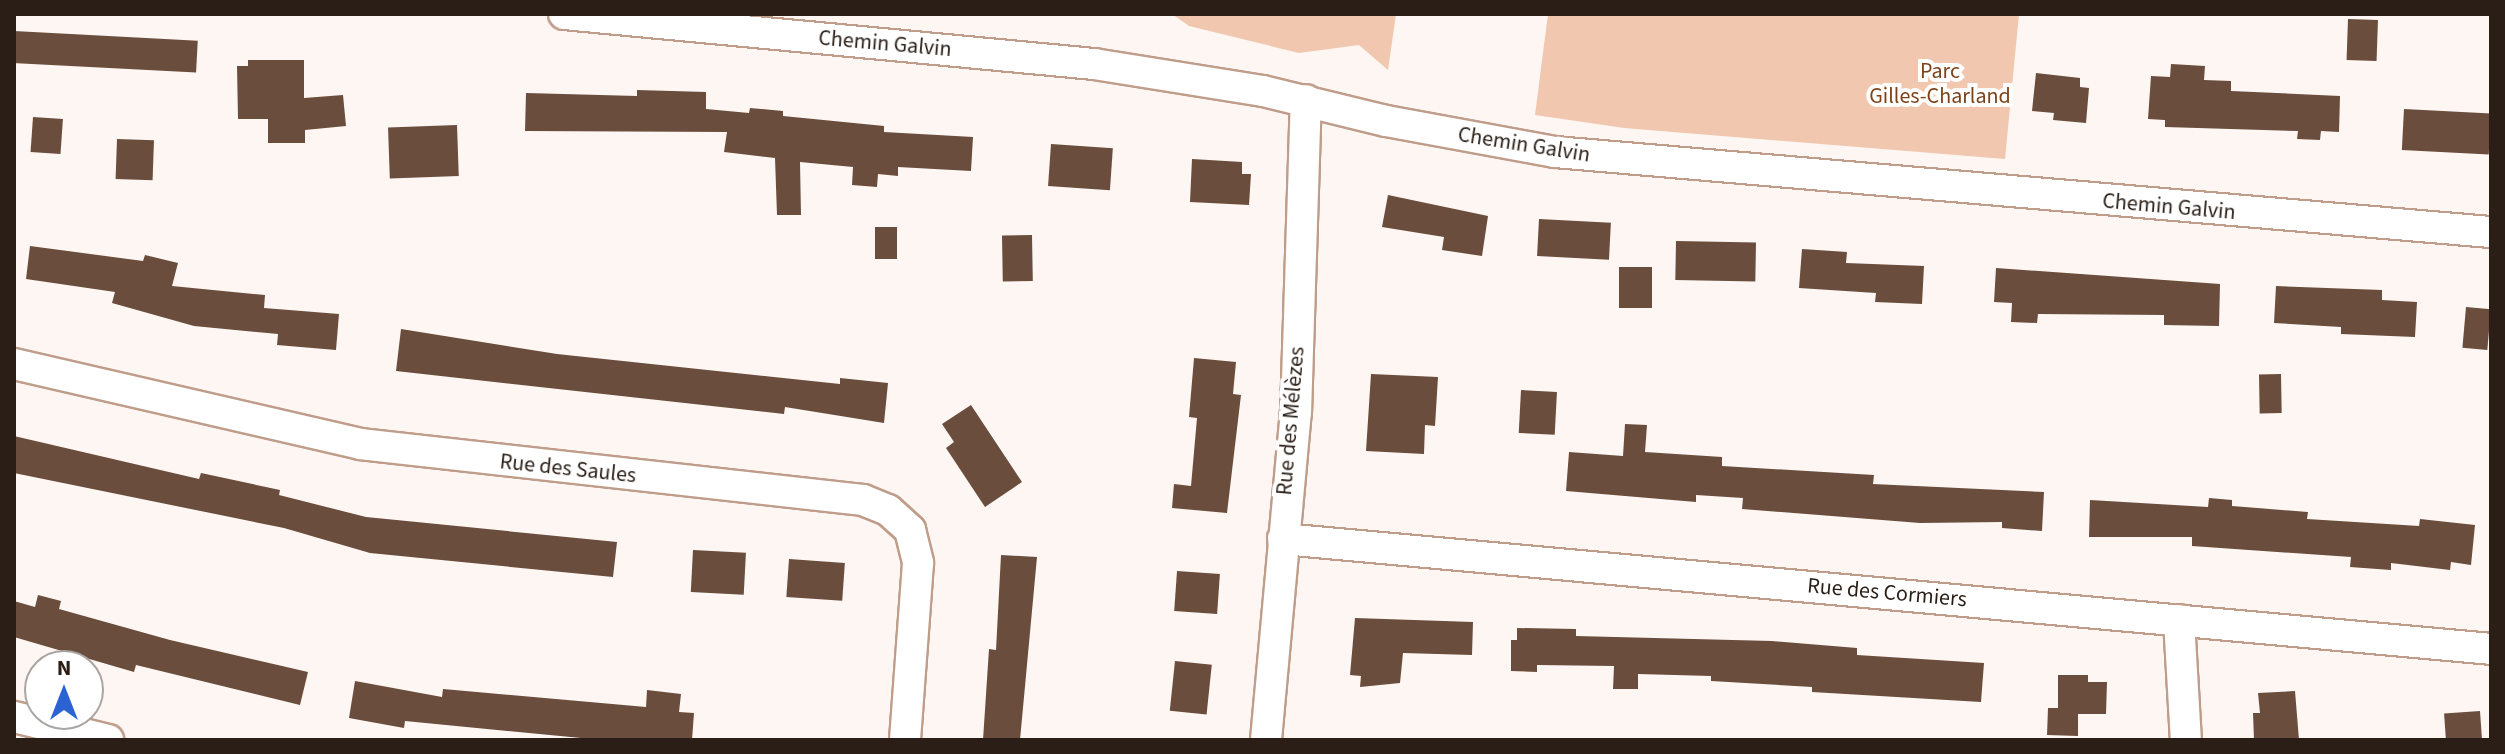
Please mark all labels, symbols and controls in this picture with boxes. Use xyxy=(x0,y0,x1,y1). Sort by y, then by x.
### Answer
street label: Chemin Galvin xyxy=(817,25,953,63)
park label: Parc Gilles-Charland xyxy=(1869,58,2011,110)
street label: Chemin Galvin xyxy=(1456,122,1592,168)
street label: Chemin Galvin xyxy=(2101,188,2237,226)
street label: Rue des Mélèzes xyxy=(1271,346,1311,496)
street label: Rue des Saules xyxy=(498,449,638,489)
street label: Rue des Cormiers xyxy=(1806,573,1968,613)
north arrow xyxy=(24,650,104,730)
text: N xyxy=(57,652,71,684)

